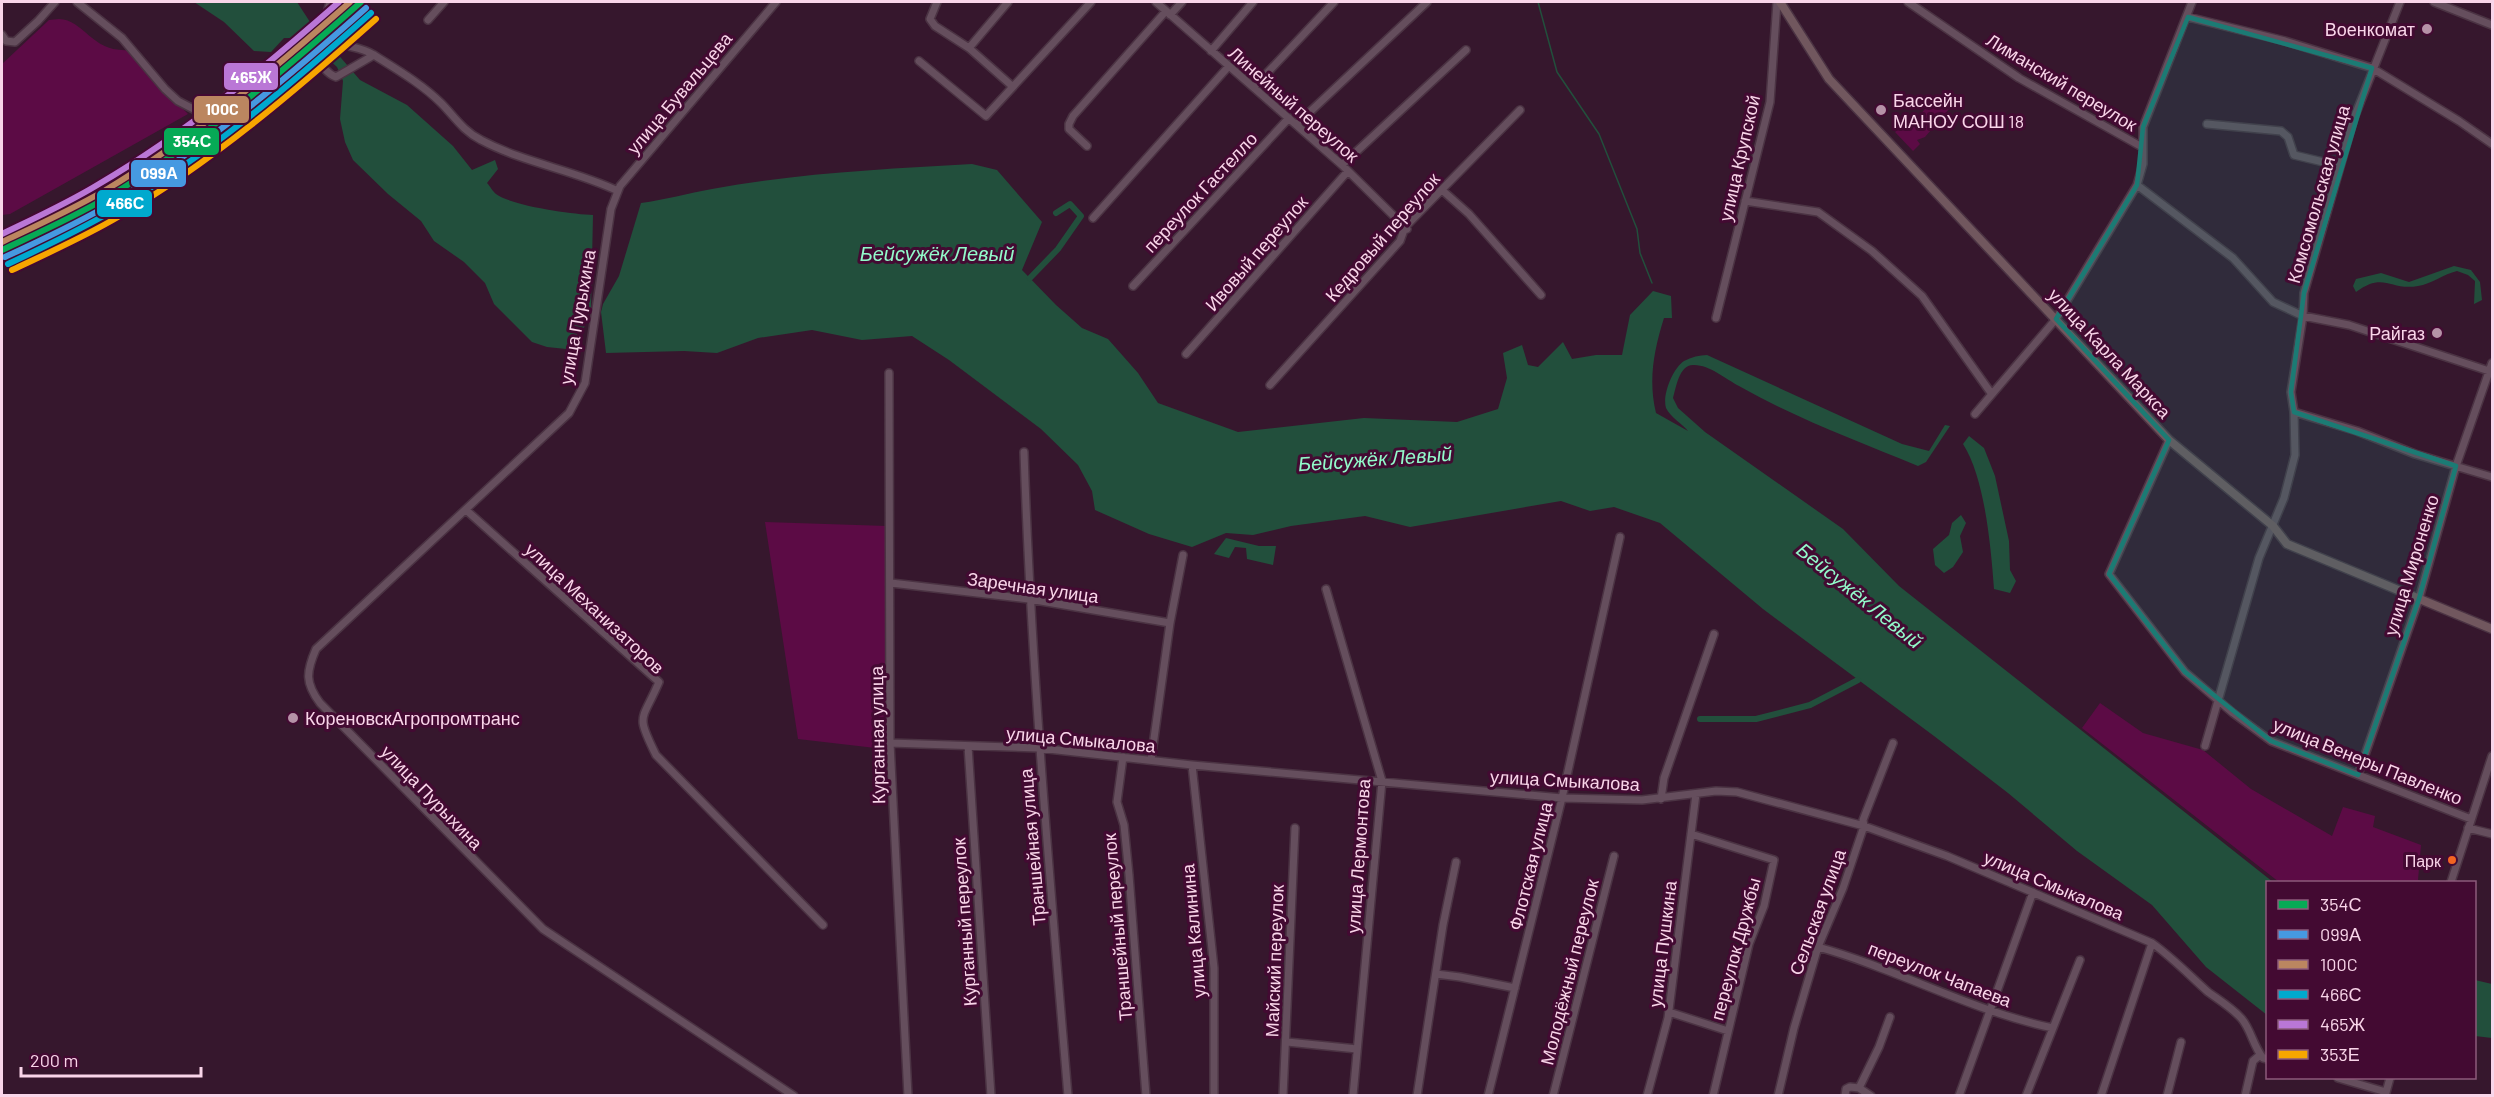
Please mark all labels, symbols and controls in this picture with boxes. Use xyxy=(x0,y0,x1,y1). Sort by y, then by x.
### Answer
place label: Военкомат xyxy=(2325,18,2415,40)
marker: Военкомат xyxy=(2420,22,2434,36)
street label: улица Бувальцева xyxy=(622,27,737,158)
street label: Лиманский переулок xyxy=(1983,28,2141,136)
street label: Линейный переулок xyxy=(1224,42,1364,167)
line badge: 465Ж xyxy=(223,62,279,91)
text: 465Ж xyxy=(230,67,272,86)
place label: Бассейн МАНОУ СОШ 18 xyxy=(1893,89,2024,132)
street label: улица Крупской xyxy=(1714,93,1764,223)
line badge: 100C xyxy=(193,95,250,124)
text: 100C xyxy=(205,99,239,118)
street label: Комсомольская улица xyxy=(2282,102,2354,286)
marker: Бассейн МАНОУ СОШ 18 xyxy=(1874,103,1888,117)
line badge: 354С xyxy=(163,127,220,156)
street label: переулок Гастелло xyxy=(1138,127,1262,257)
text: 354С xyxy=(173,131,212,150)
line badge: 099А xyxy=(130,159,187,188)
text: 099А xyxy=(140,163,178,182)
street label: Кедровый переулок xyxy=(1320,168,1444,306)
line badge: 466С xyxy=(96,189,153,218)
street label: Ивовый переулок xyxy=(1200,191,1312,315)
text: 466С xyxy=(106,193,145,212)
water label: Бейсужёк Левый xyxy=(860,241,1014,265)
street label: улица Пурыхина xyxy=(554,247,600,386)
street label: улица Карла Маркса xyxy=(2044,284,2176,423)
place label: Райгаз xyxy=(2369,322,2425,344)
marker: Райгаз xyxy=(2430,326,2444,340)
water label: Бейсужёк Левый xyxy=(1297,441,1453,475)
street label: улица Мироненко xyxy=(2379,492,2443,638)
water label: Бейсужёк Левый xyxy=(1792,537,1928,653)
street label: улица Механизаторов xyxy=(521,538,669,678)
street label: Заречная улица xyxy=(966,567,1101,607)
street label: Курганная улица xyxy=(865,665,889,804)
place label: КореновскАгропромтранс xyxy=(305,707,520,729)
marker: КореновскАгропромтранс xyxy=(286,711,300,725)
street label: улица Венеры Павленко xyxy=(2270,713,2466,809)
street label: улица Смыкалова xyxy=(1005,722,1158,757)
street label: улица Пурыхина xyxy=(377,740,488,855)
street label: улица Смыкалова xyxy=(1490,765,1641,795)
street label: Траншейная улица xyxy=(1014,767,1050,926)
street label: улица Лермонтова xyxy=(1342,777,1374,934)
street label: Флотская улица xyxy=(1503,799,1557,932)
street label: Траншейный переулок xyxy=(1098,832,1136,1021)
street label: Курганный переулок xyxy=(947,837,981,1007)
street label: Сельская улица xyxy=(1784,845,1850,978)
street label: улица Смыкалова xyxy=(1981,846,2128,925)
place label: Парк xyxy=(2405,851,2442,870)
marker: Парк xyxy=(2446,854,2458,866)
street label: улица Калинина xyxy=(1176,862,1210,999)
street label: переулок Дружбы xyxy=(1705,875,1765,1023)
street label: Молодёжный переулок xyxy=(1535,877,1603,1067)
street label: улица Пушкина xyxy=(1643,878,1681,1009)
legend xyxy=(2266,881,2476,1079)
street label: Майский переулок xyxy=(1260,884,1288,1038)
text: 354С xyxy=(2320,893,2361,915)
text: 099А xyxy=(2320,923,2361,945)
street label: переулок Чапаева xyxy=(1865,937,2016,1012)
text: 100C xyxy=(2320,953,2358,975)
text: 466С xyxy=(2320,983,2361,1005)
text: 465Ж xyxy=(2320,1013,2365,1035)
scale bar xyxy=(21,1040,201,1078)
text: 353Е xyxy=(2320,1043,2360,1065)
text: 200 m xyxy=(30,1049,78,1071)

